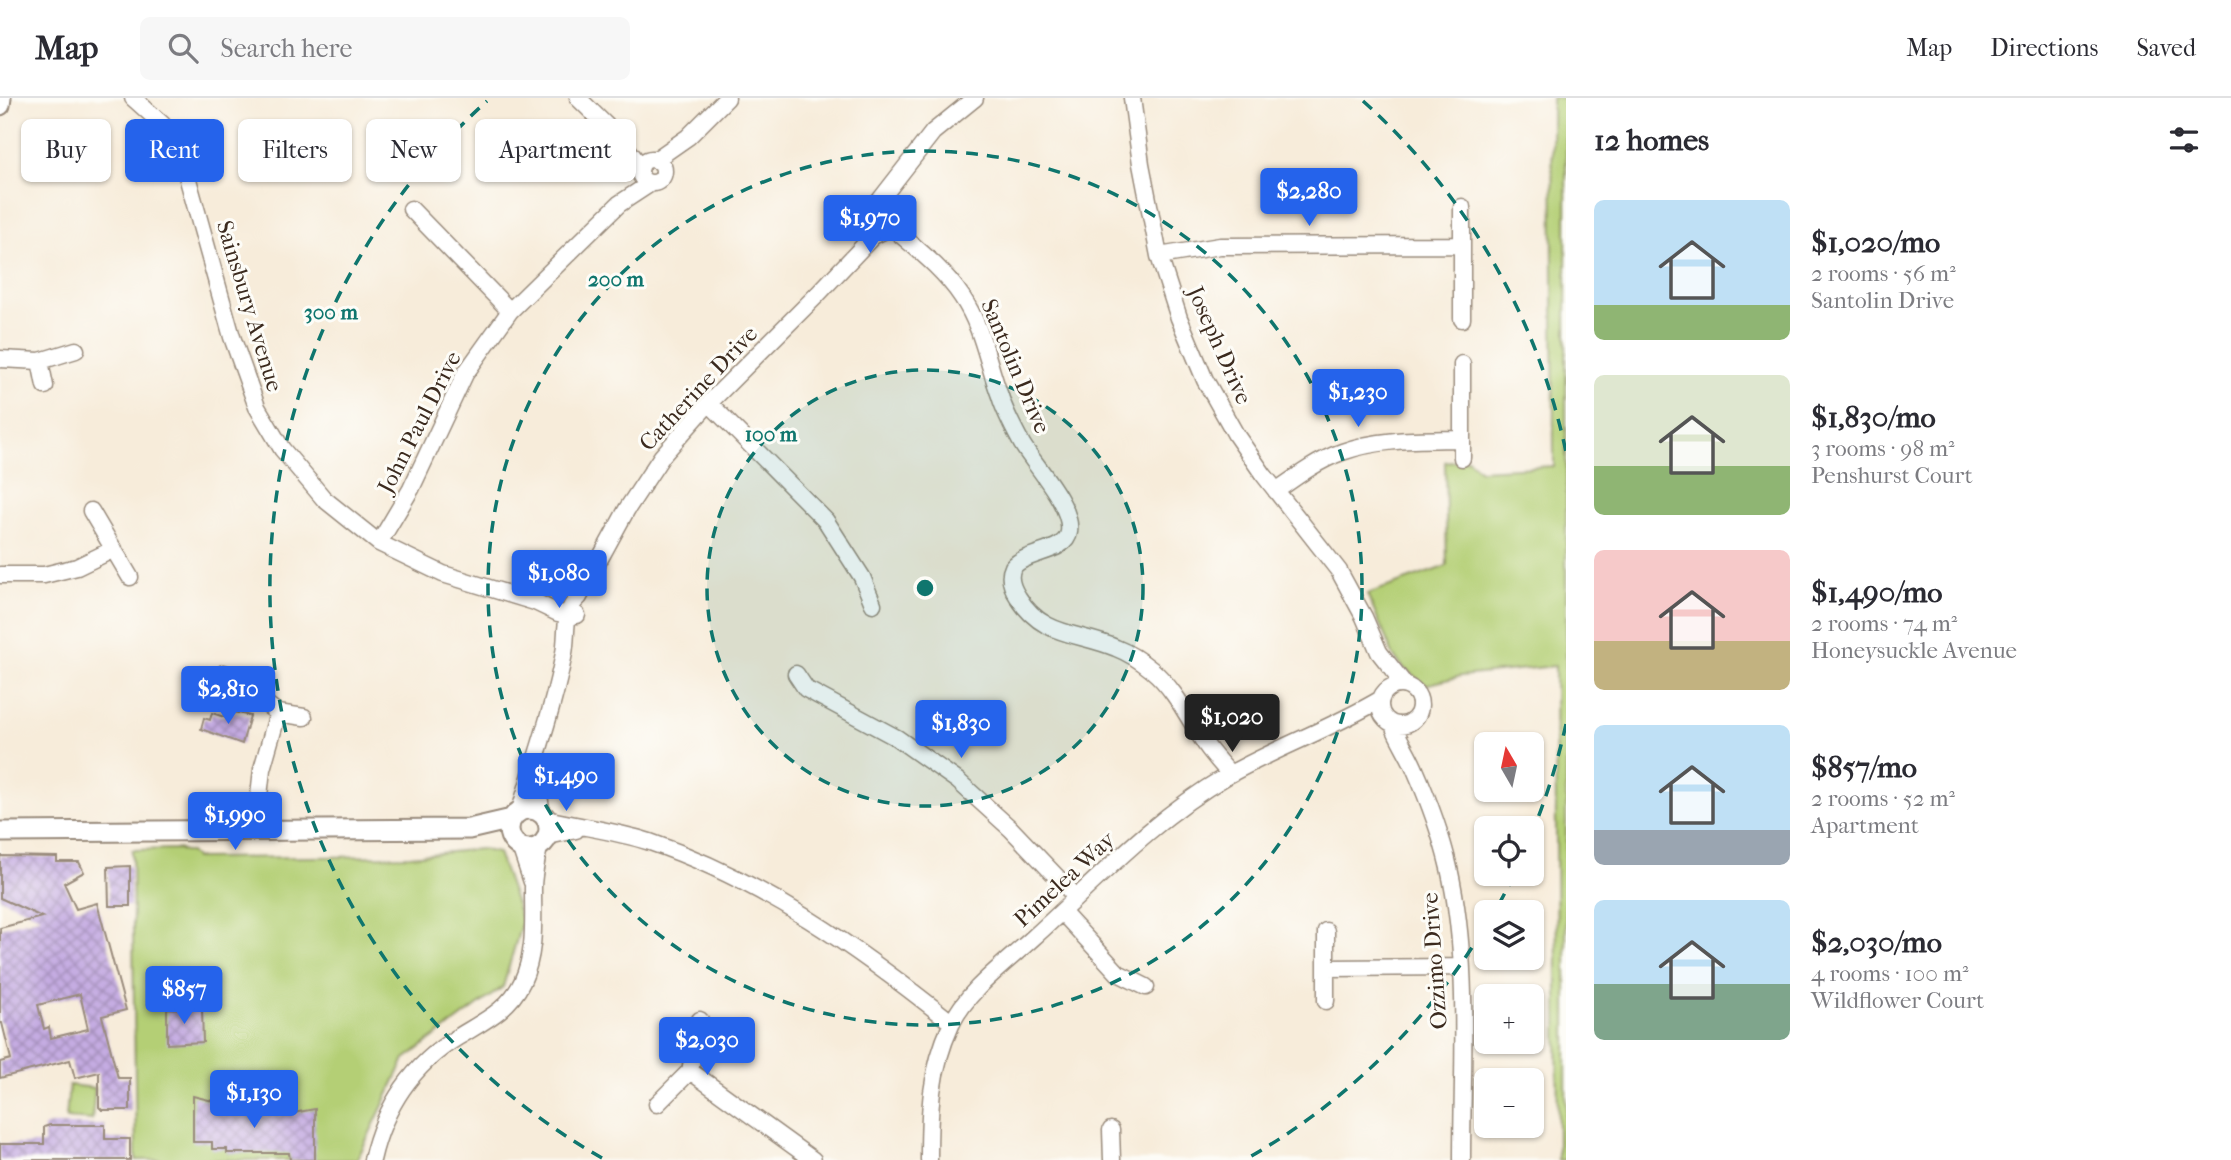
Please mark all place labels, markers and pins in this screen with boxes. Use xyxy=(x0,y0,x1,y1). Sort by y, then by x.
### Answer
pin: $2,280 xyxy=(1252,169,1366,228)
pin: $1,970 xyxy=(813,195,927,255)
pin: $1,230 xyxy=(1301,370,1415,429)
pin: $1,080 xyxy=(502,550,616,610)
centre of rings xyxy=(913,576,937,600)
pin: $2,810 xyxy=(171,666,285,726)
pin: $1,020 xyxy=(1175,694,1289,754)
pin: $1,830 xyxy=(904,700,1018,760)
pin: $1,490 xyxy=(509,754,623,813)
pin: $1,990 xyxy=(178,792,292,852)
pin: $857 xyxy=(143,967,225,1026)
pin: $2,030 xyxy=(650,1018,764,1077)
pin: $1,130 xyxy=(197,1070,311,1130)

